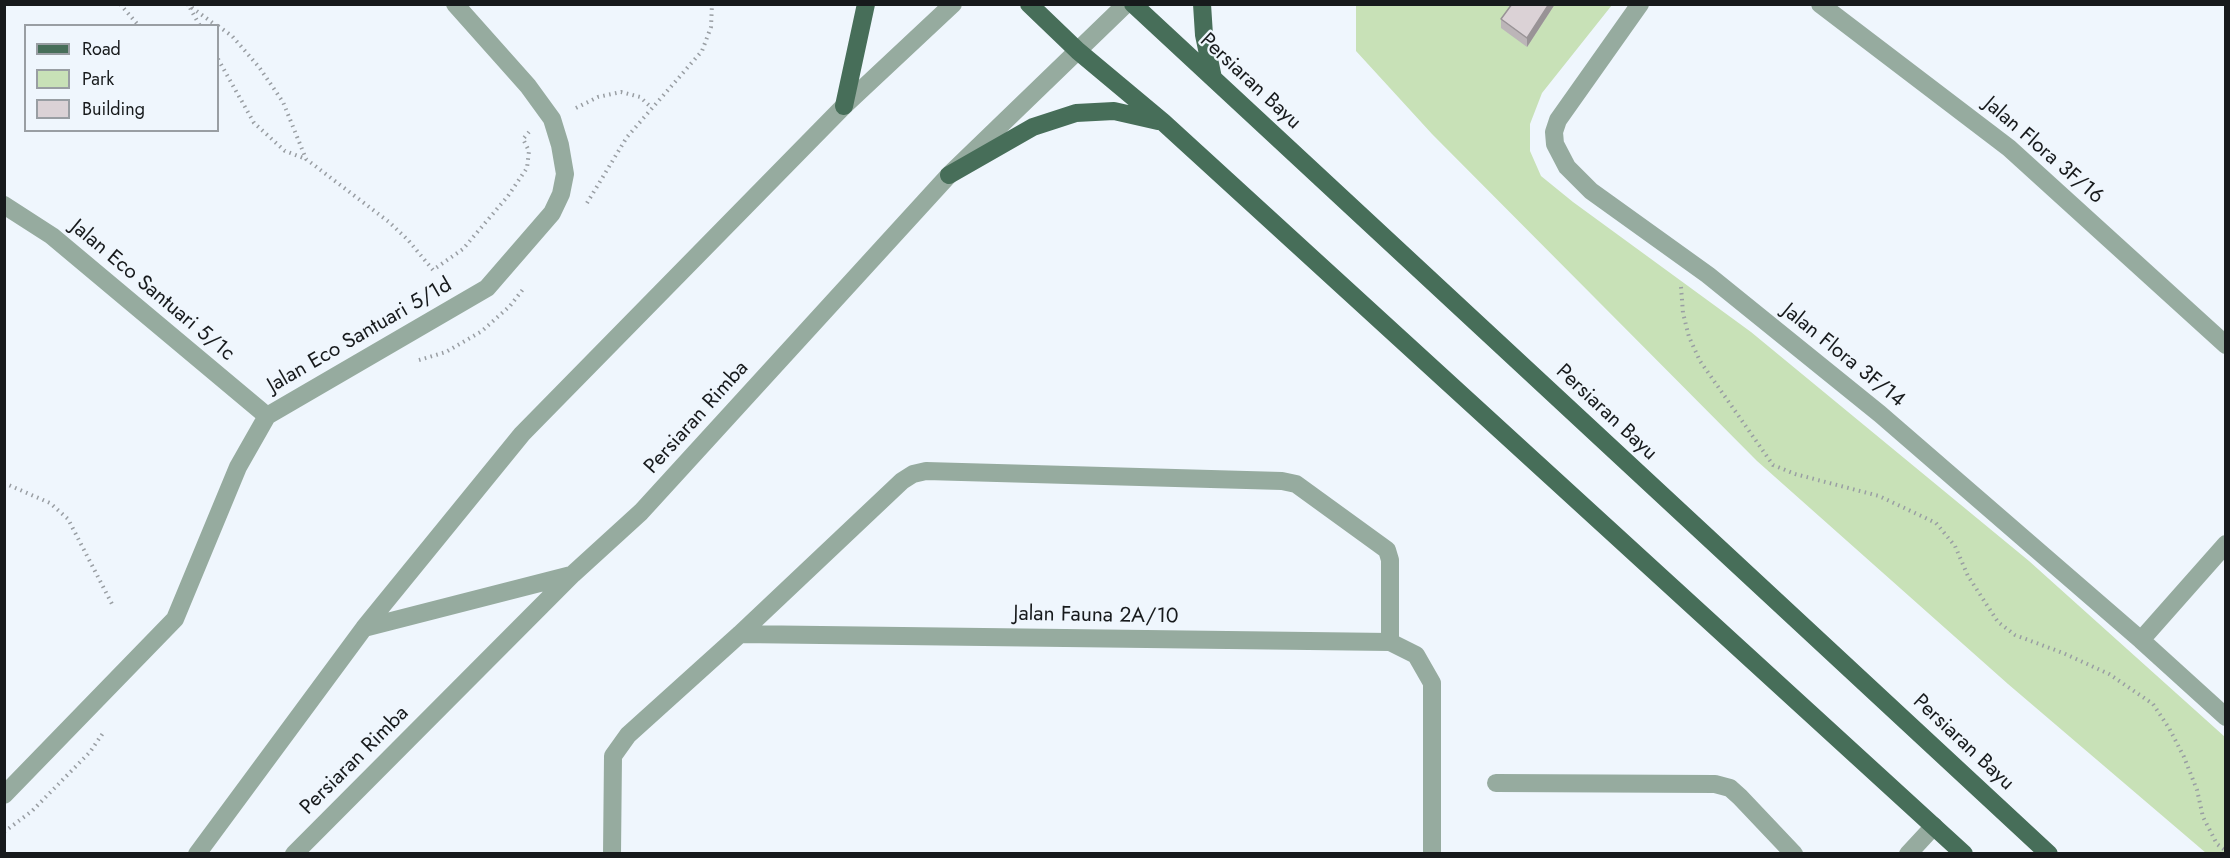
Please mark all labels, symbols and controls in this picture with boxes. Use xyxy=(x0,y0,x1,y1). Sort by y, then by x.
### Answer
legend xyxy=(24,24,219,132)
street label: Persiaran Bayu xyxy=(1194,29,1306,135)
text: Road xyxy=(82,36,121,62)
text: Park xyxy=(82,66,114,92)
street label: Jalan Flora 3F/16 xyxy=(1978,92,2108,210)
text: Building xyxy=(82,96,145,122)
street label: Jalan Eco Santuari 5/1c xyxy=(65,215,239,367)
street label: Jalan Eco Santuari 5/1d xyxy=(263,273,457,399)
street label: Jalan Flora 3F/14 xyxy=(1776,299,1910,413)
street label: Persiaran Rimba xyxy=(640,356,754,480)
street label: Persiaran Bayu xyxy=(1550,360,1662,466)
street label: Jalan Fauna 2A/10 xyxy=(1013,602,1179,630)
street label: Persiaran Bayu xyxy=(1907,690,2019,796)
street label: Persiaran Rimba xyxy=(295,701,415,821)

